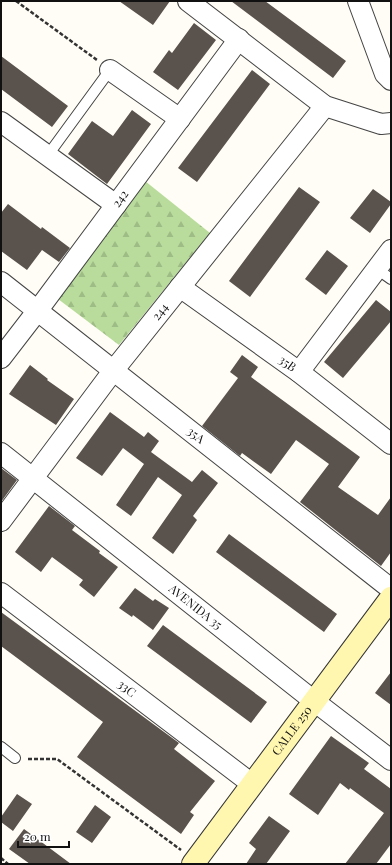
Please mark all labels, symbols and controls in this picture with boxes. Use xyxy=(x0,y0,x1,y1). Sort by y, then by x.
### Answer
street label: 242 xyxy=(108,186,131,210)
street label: 244 xyxy=(148,299,171,323)
street label: 35B xyxy=(276,351,300,375)
street label: 35A xyxy=(184,423,209,447)
street label: AVENIDA 35 xyxy=(165,580,226,632)
street label: 33C xyxy=(115,676,140,700)
street label: CALLE 250 xyxy=(268,702,315,758)
scale bar xyxy=(18,823,69,849)
text: 20 m xyxy=(24,828,51,844)

